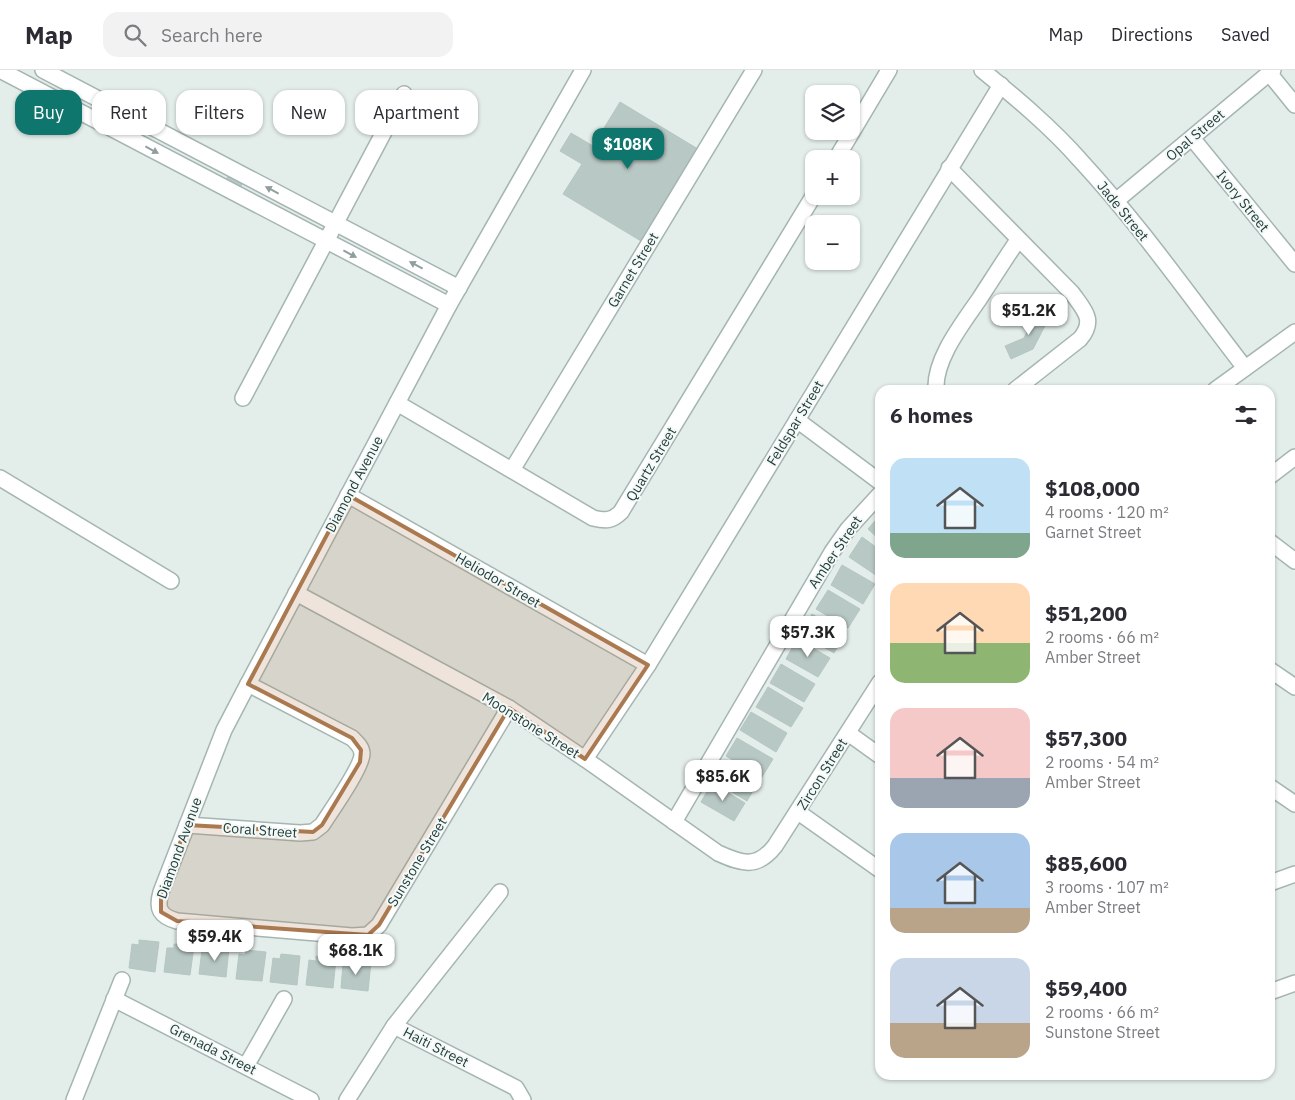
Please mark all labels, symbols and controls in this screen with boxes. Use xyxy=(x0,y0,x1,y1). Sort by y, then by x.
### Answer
search box xyxy=(103,12,453,57)
text: Map xyxy=(25,19,73,51)
icon: search xyxy=(121,21,149,49)
text: Search here xyxy=(161,23,263,47)
text: Map xyxy=(1048,23,1083,46)
text: Directions xyxy=(1111,23,1193,46)
text: Saved xyxy=(1221,23,1270,46)
map controls xyxy=(805,85,860,270)
button: layers xyxy=(805,85,860,140)
chip: Buy xyxy=(15,90,82,135)
chip: Rent xyxy=(92,90,166,135)
chip: Filters xyxy=(176,90,263,135)
chip: New xyxy=(273,90,345,135)
chip: Apartment xyxy=(355,90,478,135)
street label: Opal Street xyxy=(1162,105,1228,165)
pin: $108K xyxy=(593,128,663,170)
text: $108K xyxy=(603,134,653,154)
one-way arrow xyxy=(144,146,159,154)
button: + xyxy=(805,150,860,205)
street label: Ivory Street xyxy=(1213,167,1273,236)
street label: Jade Street xyxy=(1093,177,1153,245)
one-way arrow xyxy=(264,186,279,194)
button: − xyxy=(805,215,860,270)
street label: Garnet Street xyxy=(603,229,663,311)
one-way arrow xyxy=(343,250,357,258)
one-way arrow xyxy=(408,261,423,269)
pin: $51.2K xyxy=(988,294,1070,336)
text: $51.2K xyxy=(1002,300,1056,320)
street label: Feldspar Street xyxy=(762,377,828,469)
text: 6 homes xyxy=(890,401,973,429)
icon: filters xyxy=(1232,401,1260,429)
street label: Quartz Street xyxy=(622,423,680,504)
street label: Diamond Avenue xyxy=(321,432,387,535)
text: $108,000 xyxy=(1045,474,1140,502)
icon: home xyxy=(930,478,990,538)
text: 4 rooms · 120 m² xyxy=(1045,502,1169,522)
street label: Amber Street xyxy=(804,512,866,592)
text: Garnet Street xyxy=(1045,522,1142,542)
street label: Heliodor Street xyxy=(452,548,544,612)
text: $51,200 xyxy=(1045,599,1127,627)
icon: home xyxy=(930,603,990,663)
pin: $57.3K xyxy=(767,616,849,658)
text: $57.3K xyxy=(781,622,835,642)
text: 2 rooms · 66 m² xyxy=(1045,627,1159,647)
text: Amber Street xyxy=(1045,647,1141,667)
street label: Moonstone Street xyxy=(479,688,583,762)
text: $57,300 xyxy=(1045,724,1127,752)
icon: home xyxy=(930,728,990,788)
street label: Zircon Street xyxy=(793,735,851,813)
text: 2 rooms · 54 m² xyxy=(1045,752,1159,772)
pin: $85.6K xyxy=(682,760,764,802)
text: $85.6K xyxy=(696,766,750,786)
text: Amber Street xyxy=(1045,772,1141,792)
street label: Diamond Avenue xyxy=(152,795,206,901)
street label: Sunstone Street xyxy=(383,814,451,910)
street label: Coral Street xyxy=(222,818,298,842)
text: $85,600 xyxy=(1045,849,1127,877)
icon: home xyxy=(930,853,990,913)
text: 3 rooms · 107 m² xyxy=(1045,877,1169,897)
text: Amber Street xyxy=(1045,897,1141,917)
pin: $59.4K xyxy=(174,920,256,962)
text: $59.4K xyxy=(188,926,242,946)
pin: $68.1K xyxy=(315,934,397,976)
text: $68.1K xyxy=(329,940,383,960)
text: $59,400 xyxy=(1045,974,1127,1002)
icon: home xyxy=(930,978,990,1038)
text: 2 rooms · 66 m² xyxy=(1045,1002,1159,1022)
street label: Grenada Street xyxy=(166,1019,260,1079)
text: Sunstone Street xyxy=(1045,1022,1160,1042)
street label: Haiti Street xyxy=(400,1023,472,1071)

